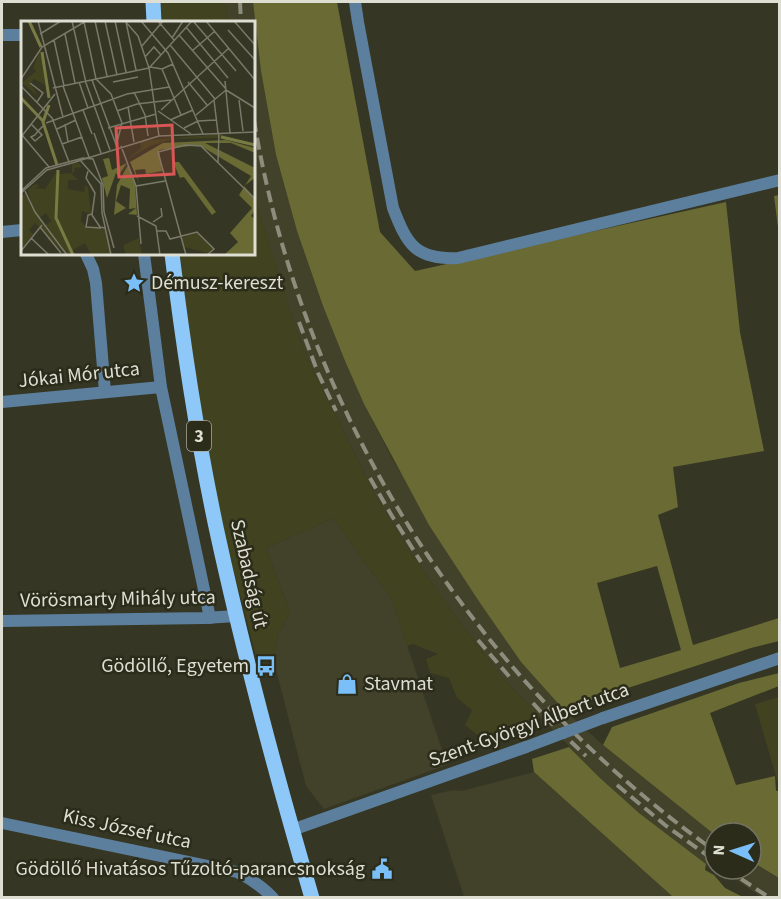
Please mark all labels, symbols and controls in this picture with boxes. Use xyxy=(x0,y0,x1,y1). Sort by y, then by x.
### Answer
inset map xyxy=(21,21,255,255)
place label: Démusz-kereszt xyxy=(151,269,283,297)
place icon: Démusz-kereszt xyxy=(122,271,146,295)
street label: Jókai Mór utca xyxy=(17,355,141,395)
road number: 3 xyxy=(187,421,211,451)
street label: Szabadság út xyxy=(223,517,275,631)
street label: Vörösmarty Mihály utca xyxy=(20,583,216,615)
place label: Gödöllő, Egyetem xyxy=(101,652,249,680)
bus stop icon: Gödöllő, Egyetem xyxy=(254,654,278,678)
place label: Stavmat xyxy=(364,670,433,698)
shop icon: Stavmat xyxy=(335,672,359,696)
street label: Szent-Györgyi Albert utca xyxy=(425,676,633,774)
street label: Kiss József utca xyxy=(60,802,194,856)
north arrow xyxy=(703,821,763,881)
text: N xyxy=(708,844,730,856)
place label: Gödöllő Hivatásos Tűzoltó-parancsnokság xyxy=(15,855,365,883)
public building icon: Gödöllő Hivatásos Tűzoltó-parancsnokság xyxy=(370,857,394,881)

